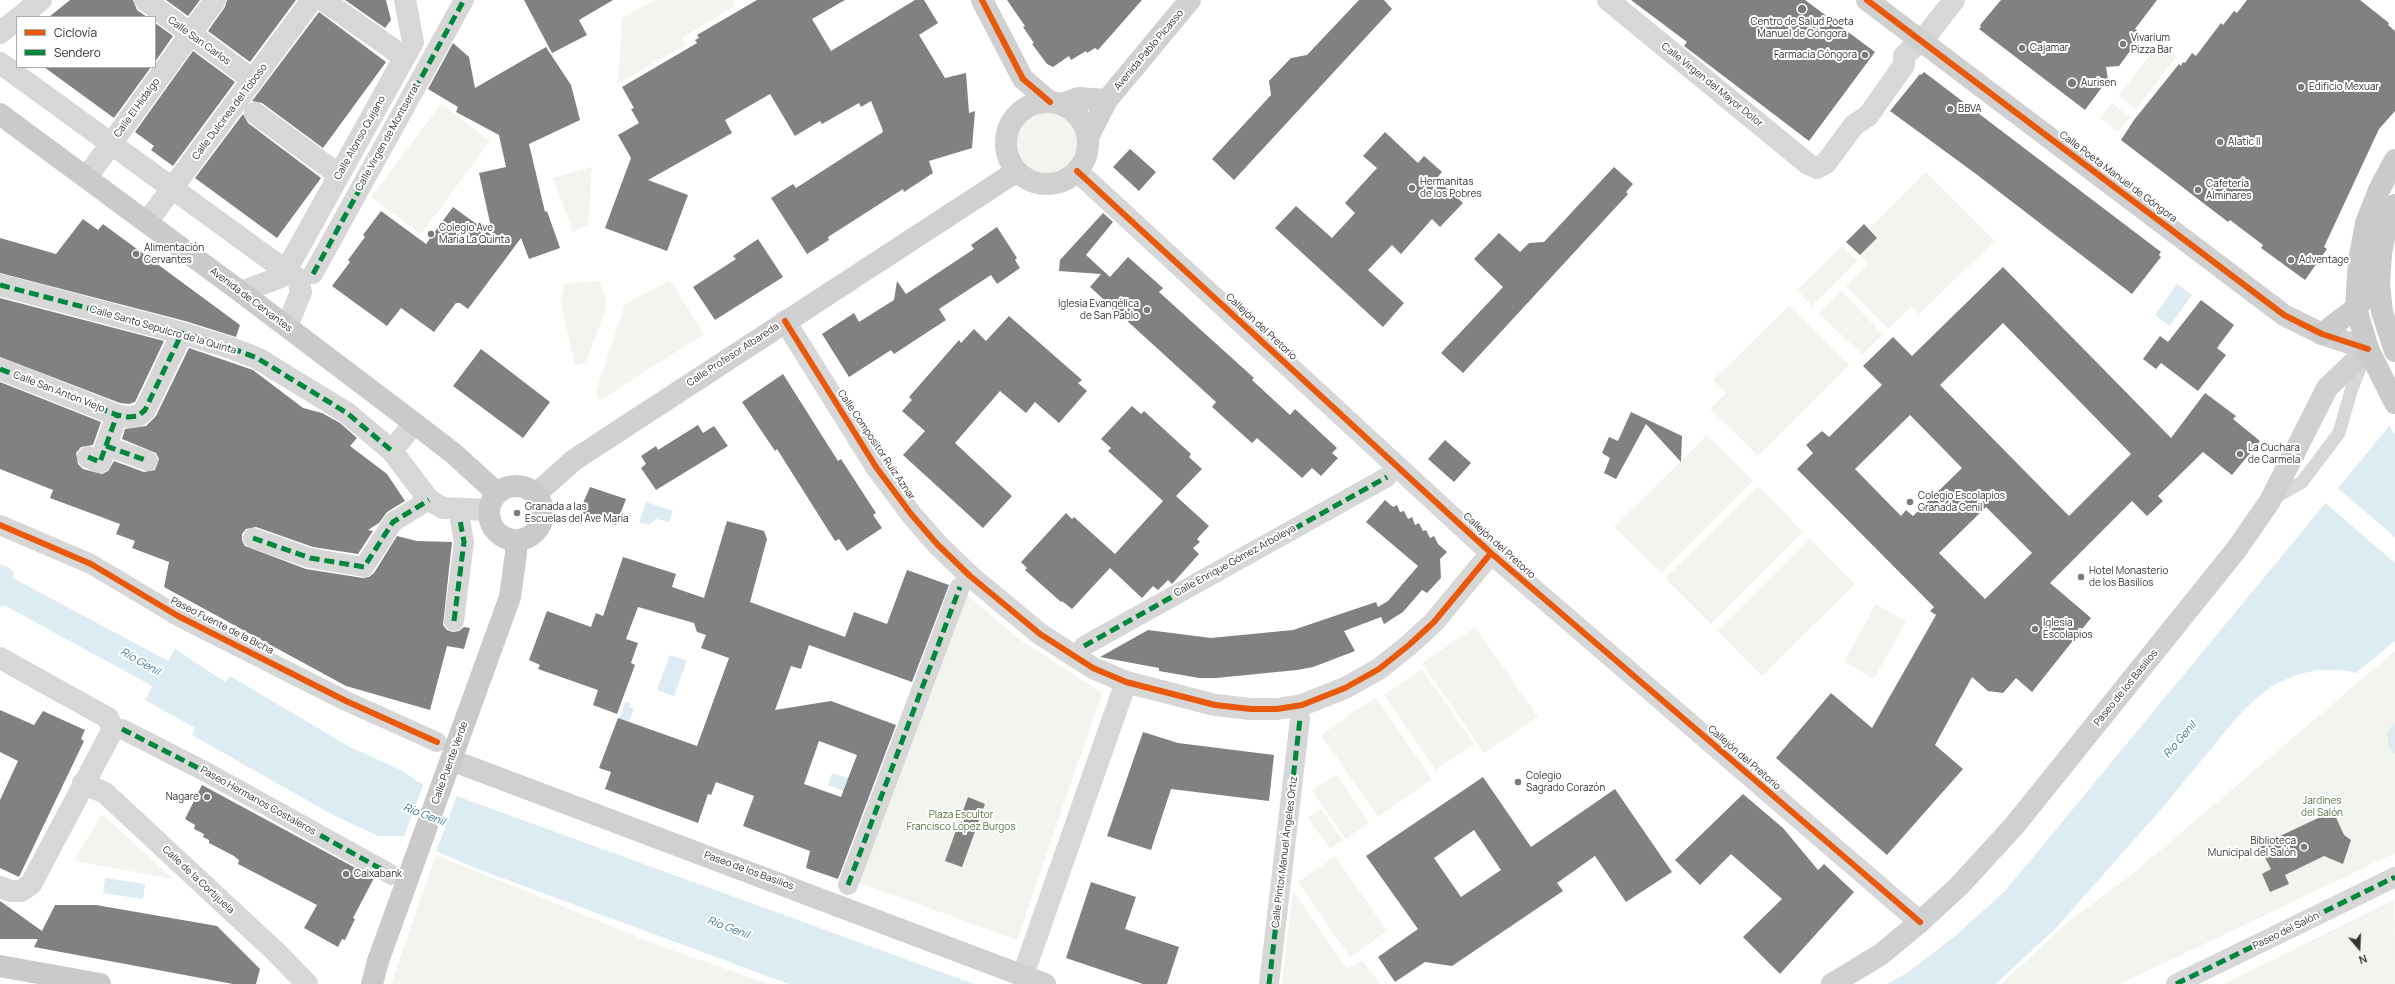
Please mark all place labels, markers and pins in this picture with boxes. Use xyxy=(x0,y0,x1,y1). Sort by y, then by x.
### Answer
marker: Centro de Salud Poeta Manuel de Góngora xyxy=(1796,3,1808,15)
place label: Centro de Salud Poeta Manuel de Góngora xyxy=(1750,16,1854,40)
place label: Vivarium Pizza Bar xyxy=(2131,32,2173,56)
marker: Vivarium Pizza Bar xyxy=(2118,39,2128,49)
place label: Cajamar xyxy=(2030,42,2068,54)
marker: Cajamar xyxy=(2017,43,2027,53)
place label: Farmacia Góngora xyxy=(1774,49,1857,61)
marker: Farmacia Góngora xyxy=(1860,50,1870,60)
marker: Aurisen xyxy=(2066,77,2078,89)
place label: Aurisen xyxy=(2081,77,2116,89)
place label: Edificio Mexuar xyxy=(2309,81,2379,93)
marker: Edificio Mexuar xyxy=(2296,82,2306,92)
place label: BBVA xyxy=(1958,103,1982,115)
marker: BBVA xyxy=(1945,104,1955,114)
place label: Alatic II xyxy=(2228,136,2261,148)
marker: Alatic II xyxy=(2215,137,2225,147)
place label: Hermanitas de los Pobres xyxy=(1420,176,1482,200)
place label: Cafetería Alminares xyxy=(2206,178,2252,202)
marker: Hermanitas de los Pobres xyxy=(1407,183,1417,193)
marker: Cafetería Alminares xyxy=(2193,185,2203,195)
place label: Colegio Ave María La Quinta xyxy=(439,222,510,246)
marker: Colegio Ave María La Quinta xyxy=(426,229,436,239)
place label: Alimentación Cervantes xyxy=(144,242,204,266)
marker: Alimentación Cervantes xyxy=(131,249,141,259)
place label: Adventage xyxy=(2299,254,2349,266)
marker: Adventage xyxy=(2286,255,2296,265)
place label: Iglesia Evangélica de San Pablo xyxy=(1058,298,1139,322)
marker: Iglesia Evangélica de San Pablo xyxy=(1142,305,1152,315)
place label: La Cuchara de Carmela xyxy=(2248,442,2300,466)
marker: La Cuchara de Carmela xyxy=(2235,449,2245,459)
place label: Colegio Escolapios Granada Genil xyxy=(1918,490,2005,514)
marker: Colegio Escolapios Granada Genil xyxy=(1905,497,1915,507)
place label: Granada a las Escuelas del Ave María xyxy=(525,501,629,524)
marker: Granada a las Escuelas del Ave María xyxy=(512,508,522,518)
place label: Hotel Monasterio de los Basilios xyxy=(2089,565,2168,588)
marker: Hotel Monasterio de los Basilios xyxy=(2076,572,2086,582)
place label: Iglesia Escolapios xyxy=(2043,617,2093,640)
marker: Iglesia Escolapios xyxy=(2030,624,2040,634)
place label: Colegio Sagrado Corazón xyxy=(1526,770,1605,794)
marker: Colegio Sagrado Corazón xyxy=(1513,777,1523,787)
place label: Nagare xyxy=(166,791,199,803)
marker: Nagare xyxy=(202,792,212,802)
place label: Biblioteca Municipal del Salón xyxy=(2208,835,2296,858)
marker: Biblioteca Municipal del Salón xyxy=(2299,842,2309,852)
place label: Caixabank xyxy=(354,868,402,880)
marker: Caixabank xyxy=(341,869,351,879)

